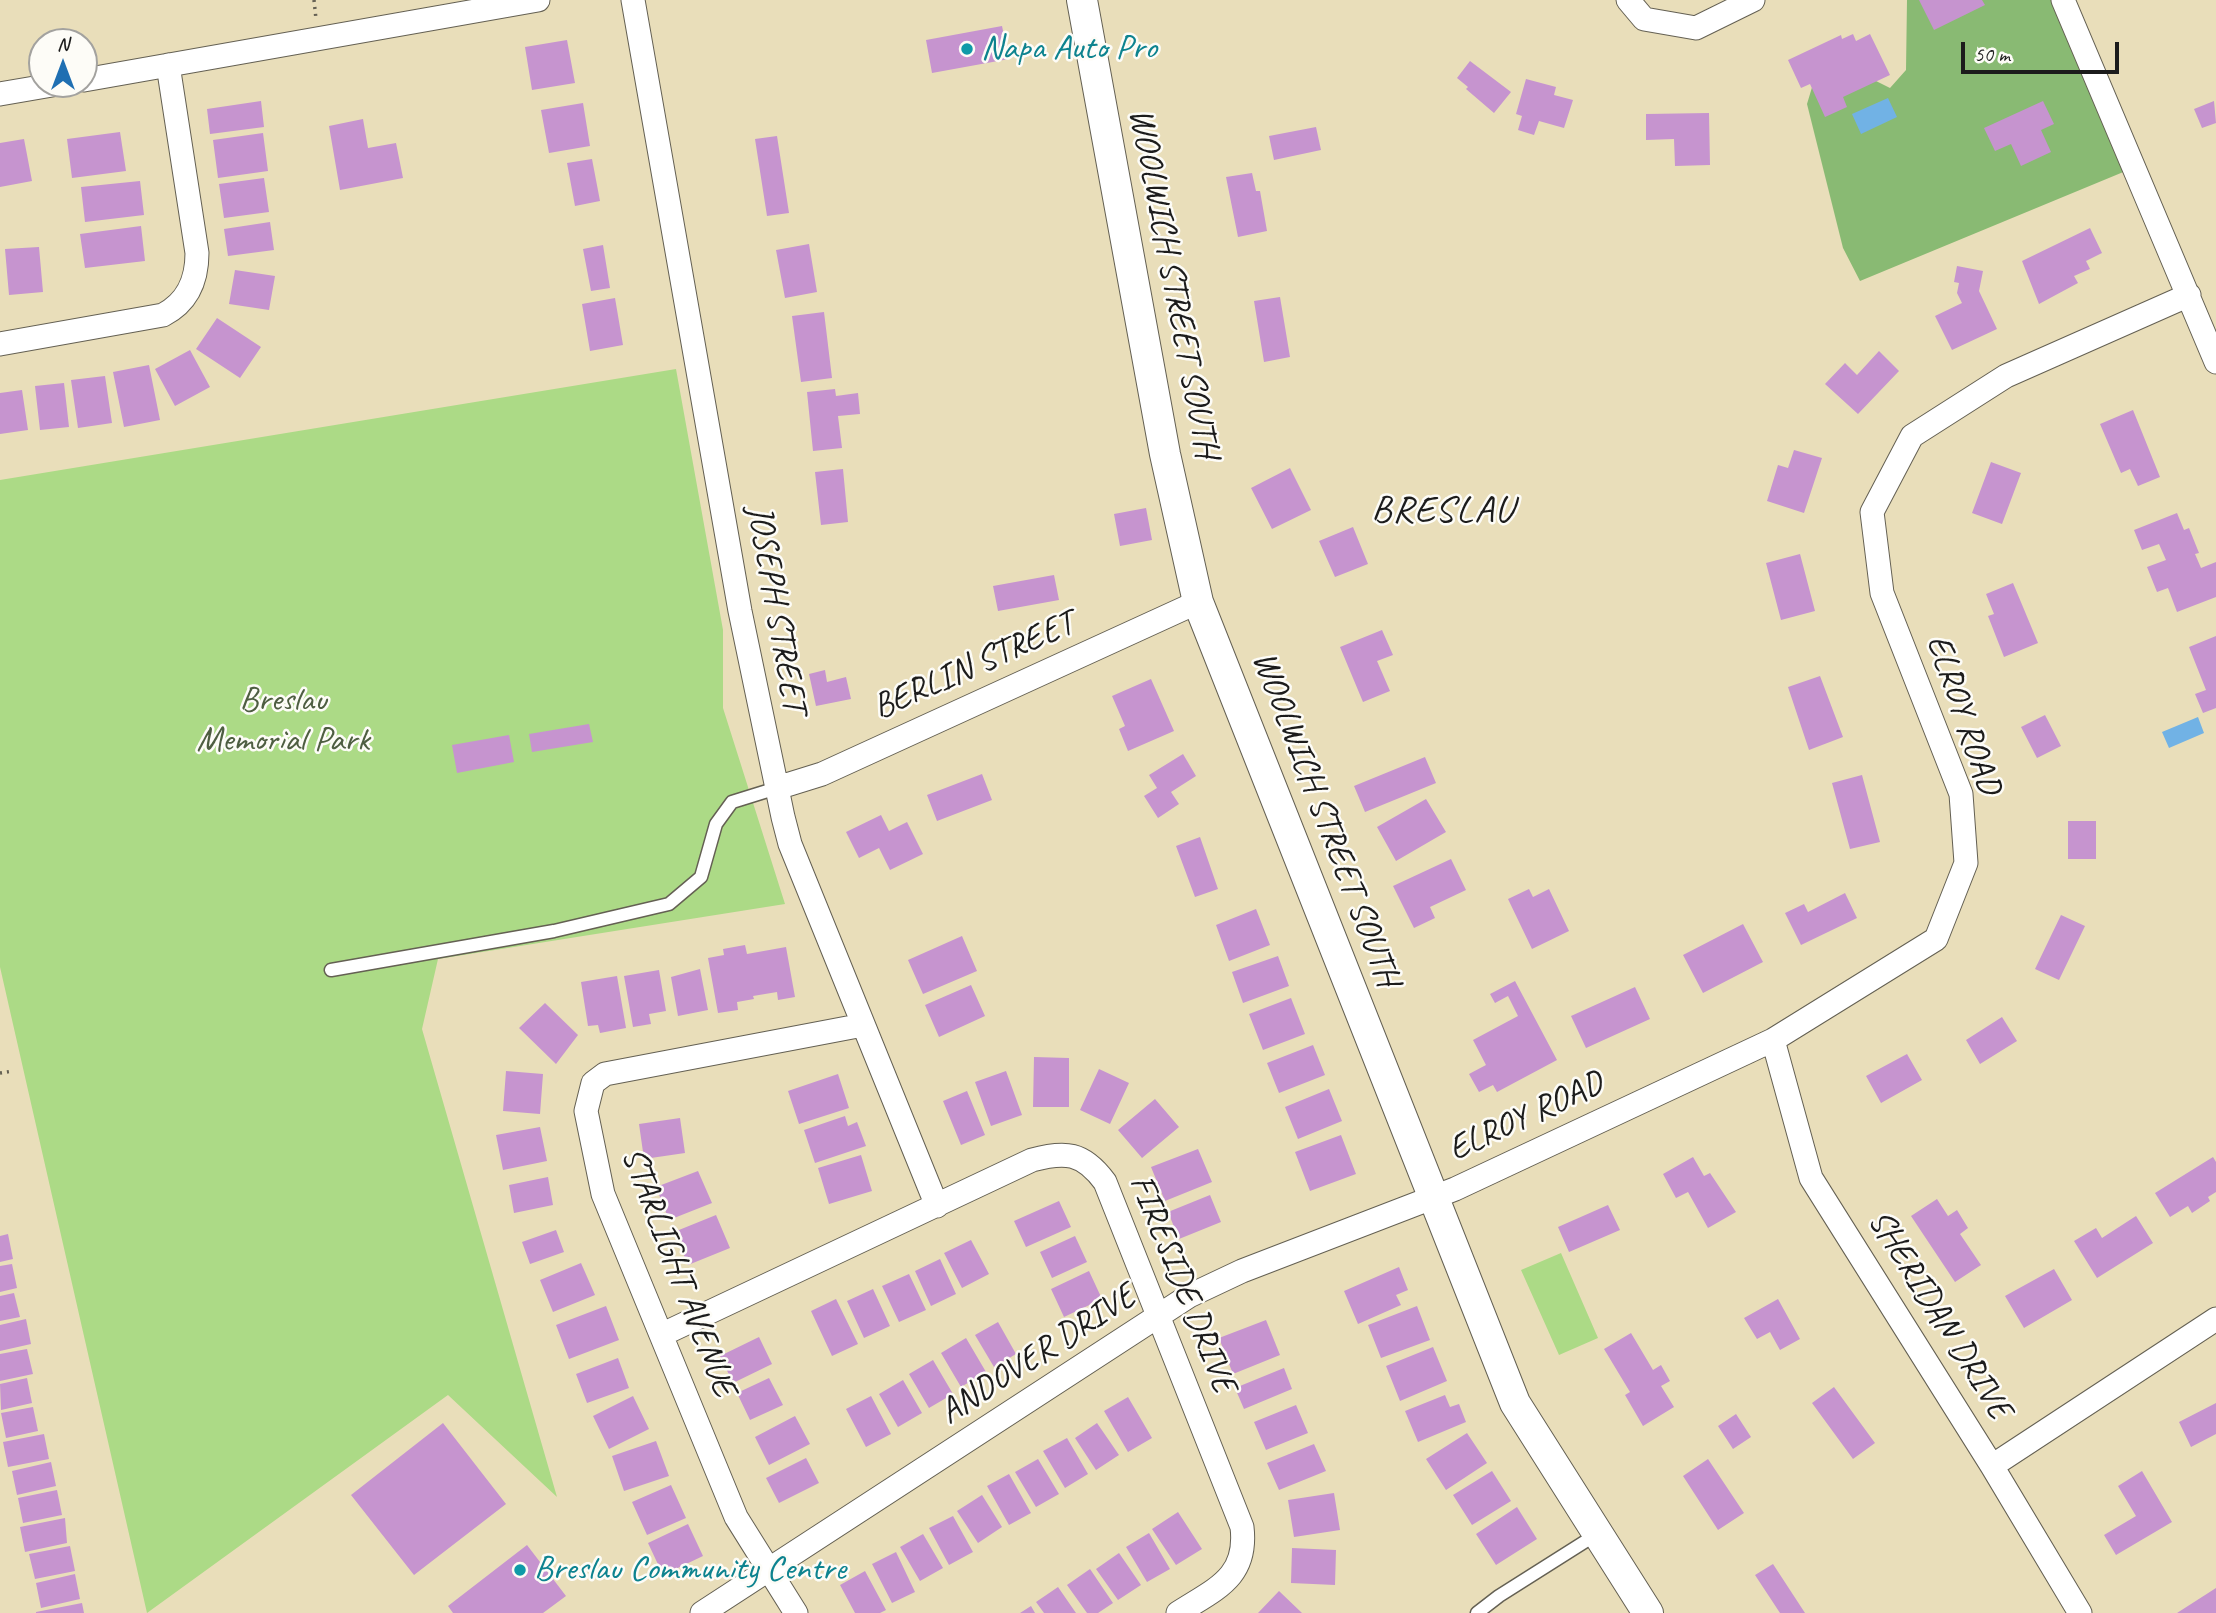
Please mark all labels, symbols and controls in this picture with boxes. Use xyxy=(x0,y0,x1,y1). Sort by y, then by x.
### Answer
north arrow xyxy=(28,28,98,98)
place label: Napa Auto Pro xyxy=(981,28,1157,70)
scale bar xyxy=(1964,28,2122,72)
text: N xyxy=(57,32,69,56)
marker: Napa Auto Pro xyxy=(959,41,975,57)
text: 50 m xyxy=(1974,41,2010,67)
street label: WOOLWICH STREET SOUTH xyxy=(1119,105,1227,461)
district label: BRESLAU xyxy=(1372,488,1514,534)
street label: JOSEPH STREET xyxy=(737,502,815,716)
street label: BERLIN STREET xyxy=(867,603,1081,729)
street label: ELROY ROAD xyxy=(1916,630,2010,800)
street label: WOOLWICH STREET SOUTH xyxy=(1242,646,1408,992)
park label: Breslau Memorial Park xyxy=(197,680,369,762)
street label: ELROY ROAD xyxy=(1442,1063,1610,1171)
street label: STARLIGHT AVENUE xyxy=(611,1142,745,1402)
street label: FIRESIDE DRIVE xyxy=(1119,1169,1245,1399)
street label: SHERIDAN DRIVE xyxy=(1858,1203,2020,1427)
street label: ANDOVER DRIVE xyxy=(932,1276,1144,1434)
place label: Breslau Community Centre xyxy=(534,1549,846,1591)
marker: Breslau Community Centre xyxy=(512,1562,528,1578)

